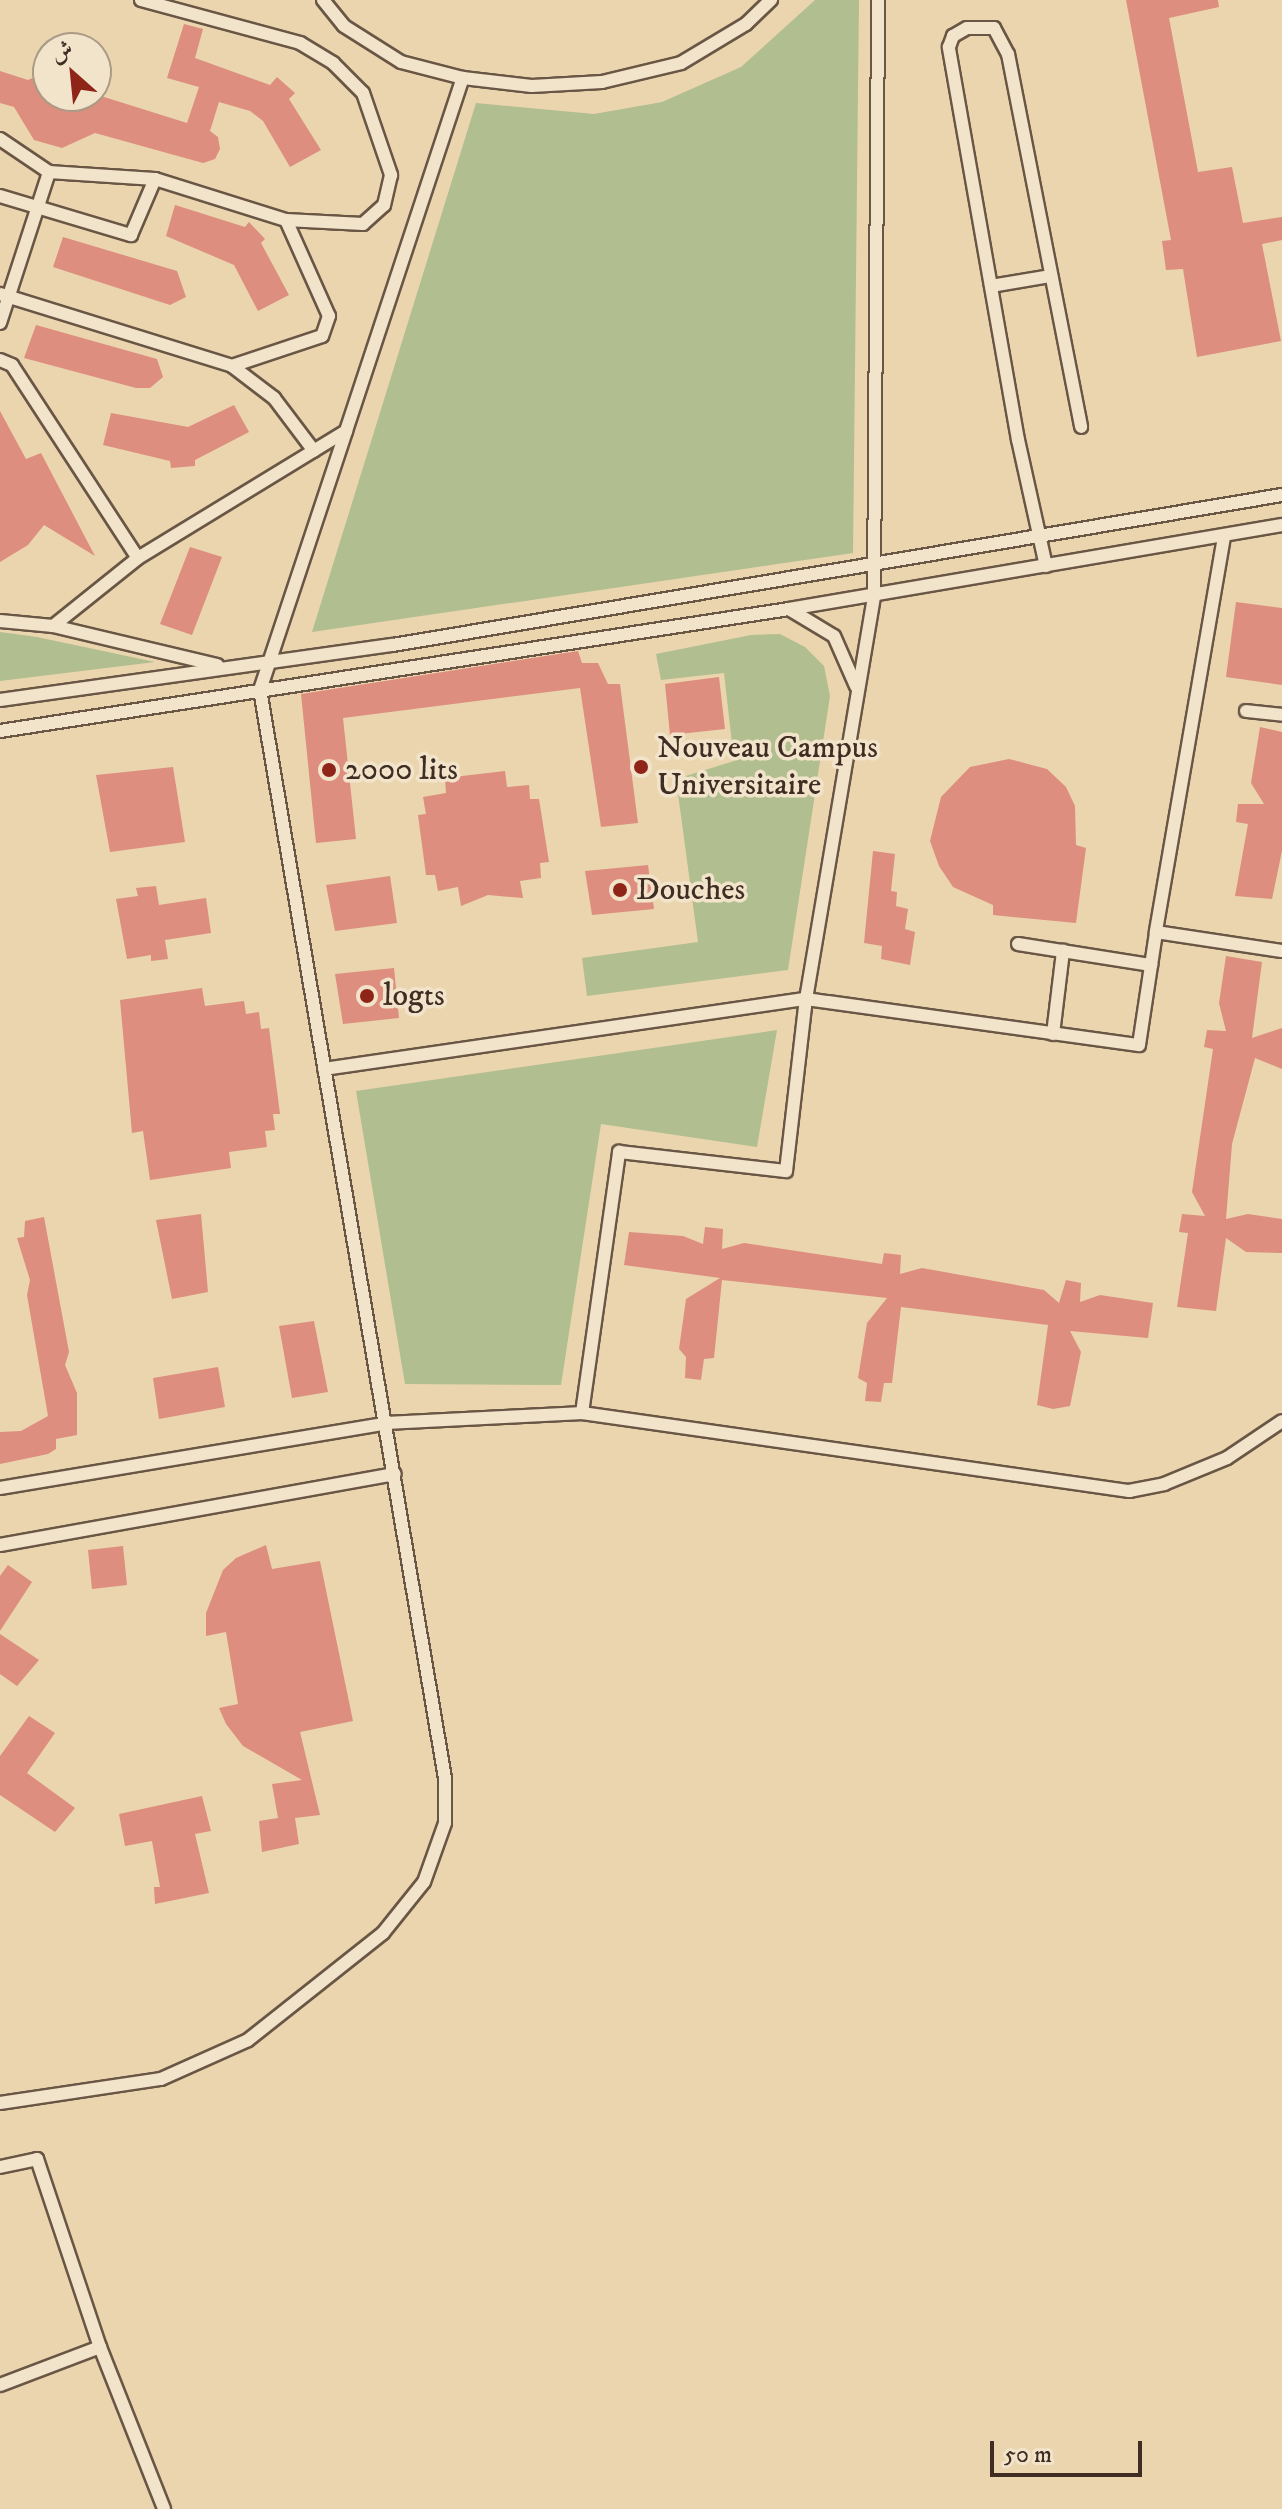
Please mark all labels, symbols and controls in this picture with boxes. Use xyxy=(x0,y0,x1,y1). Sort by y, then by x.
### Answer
north arrow xyxy=(32,32,112,112)
text: ش xyxy=(46,35,78,69)
place label: Nouveau Campus Universitaire xyxy=(657,730,878,805)
place label: 2000 lits xyxy=(345,751,458,789)
marker: Nouveau Campus Universitaire xyxy=(632,758,650,776)
marker: 2000 lits xyxy=(320,761,338,779)
place label: Douches xyxy=(636,871,745,909)
marker: Douches xyxy=(611,881,629,899)
place label: logts xyxy=(383,977,445,1015)
marker: logts xyxy=(358,987,376,1005)
scale bar xyxy=(994,2425,1146,2475)
text: 50 m xyxy=(1004,2440,1052,2470)

